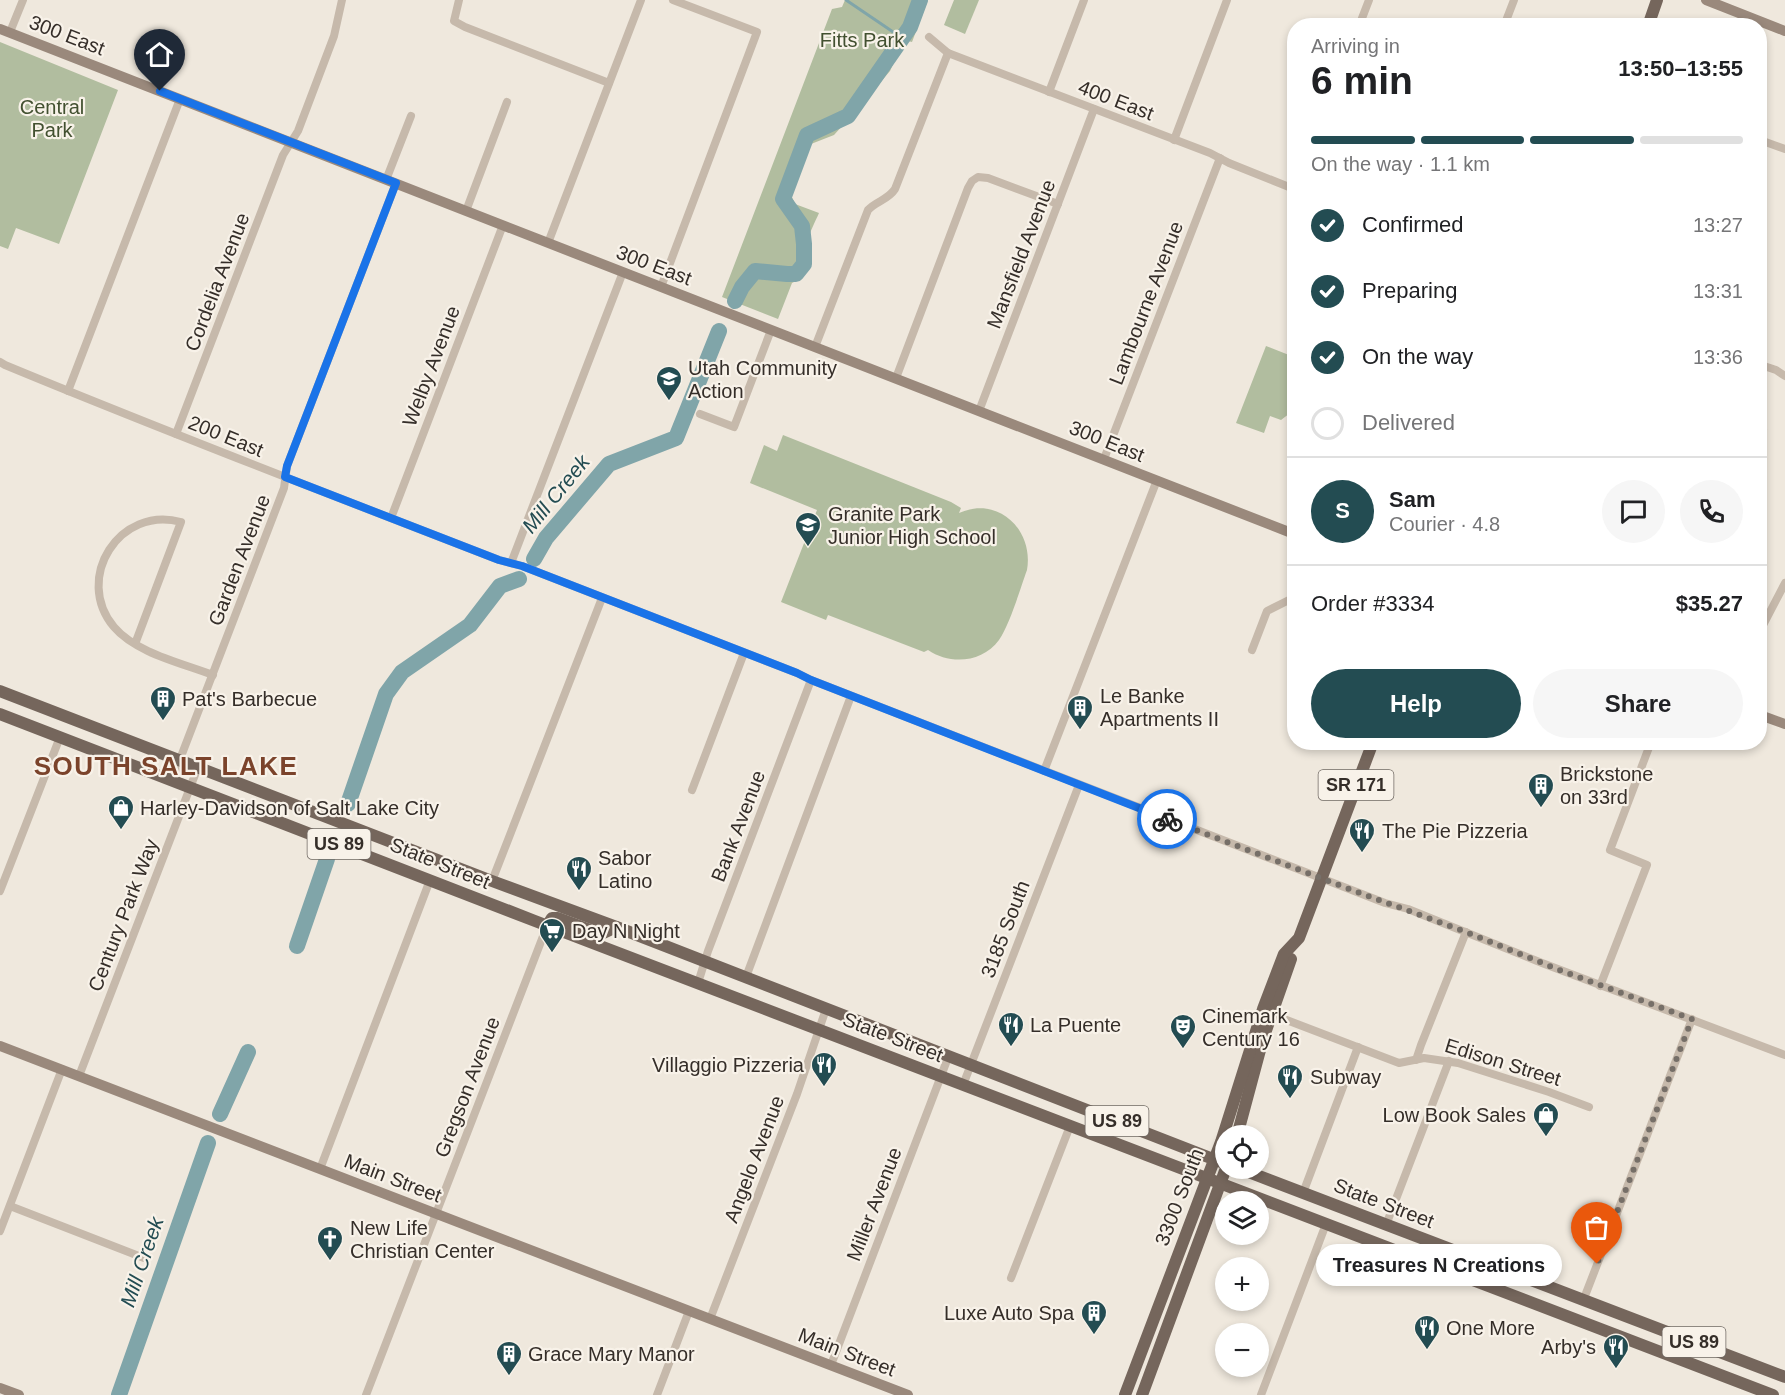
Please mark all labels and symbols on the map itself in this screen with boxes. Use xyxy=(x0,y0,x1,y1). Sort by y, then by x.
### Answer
street label: 300 East xyxy=(26,11,108,60)
pin xyxy=(134,29,185,91)
park label: Fitts Park xyxy=(820,29,905,51)
street label: 400 East xyxy=(1075,76,1157,125)
park label: Central Park xyxy=(20,96,84,141)
street label: Mansfield Avenue xyxy=(983,177,1059,331)
street label: Cordelia Avenue xyxy=(180,210,254,354)
street label: Lambourne Avenue xyxy=(1105,218,1187,388)
street label: 300 East xyxy=(613,241,695,290)
street label: Welby Avenue xyxy=(398,303,464,429)
place label: Utah Community Action xyxy=(688,357,837,402)
school or university icon: Utah Community Action xyxy=(654,364,684,402)
street label: 200 East xyxy=(185,411,267,461)
street label: 300 East xyxy=(1066,416,1148,466)
water label: Mill Creek xyxy=(517,449,595,537)
street label: Garden Avenue xyxy=(204,491,274,629)
place label: Granite Park Junior High School xyxy=(828,503,996,548)
school or university icon: Granite Park Junior High School xyxy=(793,510,823,548)
building icon: Pat's Barbecue xyxy=(148,684,178,722)
place label: Le Banke Apartments II xyxy=(1100,685,1219,730)
place label: Pat's Barbecue xyxy=(182,688,317,710)
building icon: Le Banke Apartments II xyxy=(1065,693,1095,731)
district label: SOUTH SALT LAKE xyxy=(34,751,298,781)
place label: Brickstone on 33rd xyxy=(1560,763,1653,808)
street label: Bank Avenue xyxy=(707,767,769,885)
road number: SR 171 xyxy=(1318,770,1394,800)
building icon: Brickstone on 33rd xyxy=(1526,771,1556,809)
courier xyxy=(1137,789,1197,849)
shop icon: Harley-Davidson of Salt Lake City xyxy=(106,793,136,831)
place label: Harley-Davidson of Salt Lake City xyxy=(140,797,439,819)
restaurant icon: The Pie Pizzeria xyxy=(1347,816,1377,854)
place label: The Pie Pizzeria xyxy=(1382,820,1528,842)
road number: US 89 xyxy=(308,829,370,859)
street label: State Street xyxy=(387,833,493,893)
street label: Century Park Way xyxy=(84,836,162,994)
place label: Sabor Latino xyxy=(598,847,653,892)
restaurant icon: Sabor Latino xyxy=(564,854,594,892)
street label: 3185 South xyxy=(976,877,1034,981)
supermarket icon: Day N Night xyxy=(537,916,567,954)
place label: Day N Night xyxy=(572,920,680,942)
place label: Cinemark Century 16 xyxy=(1202,1005,1300,1050)
street label: State Street xyxy=(840,1008,947,1066)
restaurant icon: La Puente xyxy=(996,1010,1026,1048)
theatre icon: Cinemark Century 16 xyxy=(1168,1012,1198,1050)
street label: Gregson Avenue xyxy=(430,1014,504,1160)
place label: La Puente xyxy=(1030,1014,1121,1036)
street label: Edison Street xyxy=(1442,1034,1564,1090)
restaurant icon: Villaggio Pizzeria xyxy=(809,1050,839,1088)
place label: Villaggio Pizzeria xyxy=(652,1054,805,1076)
restaurant icon: Subway xyxy=(1275,1062,1305,1100)
place label: Subway xyxy=(1310,1066,1381,1088)
street label: Angelo Avenue xyxy=(720,1092,788,1226)
shop icon: Low Book Sales xyxy=(1531,1100,1561,1138)
place label: Low Book Sales xyxy=(1383,1104,1526,1126)
road number: US 89 xyxy=(1086,1106,1148,1136)
street label: Miller Avenue xyxy=(842,1144,906,1264)
street label: 3300 South xyxy=(1150,1145,1208,1249)
street label: Main Street xyxy=(341,1149,445,1207)
street label: State Street xyxy=(1331,1174,1438,1232)
pin xyxy=(1571,1202,1622,1264)
water label: Mill Creek xyxy=(115,1213,168,1310)
place label: New Life Christian Center xyxy=(350,1217,495,1262)
church icon: New Life Christian Center xyxy=(315,1224,345,1262)
callout: Treasures N Creations xyxy=(1315,1243,1561,1285)
building icon: Luxe Auto Spa xyxy=(1079,1298,1109,1336)
place label: Luxe Auto Spa xyxy=(944,1302,1075,1324)
restaurant icon: One More xyxy=(1412,1313,1442,1351)
place label: One More xyxy=(1446,1317,1535,1339)
street label: Main Street xyxy=(795,1323,899,1381)
road number: US 89 xyxy=(1662,1327,1726,1357)
restaurant icon: Arby's xyxy=(1601,1332,1631,1370)
place label: Arby's xyxy=(1541,1336,1596,1358)
building icon: Grace Mary Manor xyxy=(494,1339,524,1377)
place label: Grace Mary Manor xyxy=(528,1343,695,1365)

